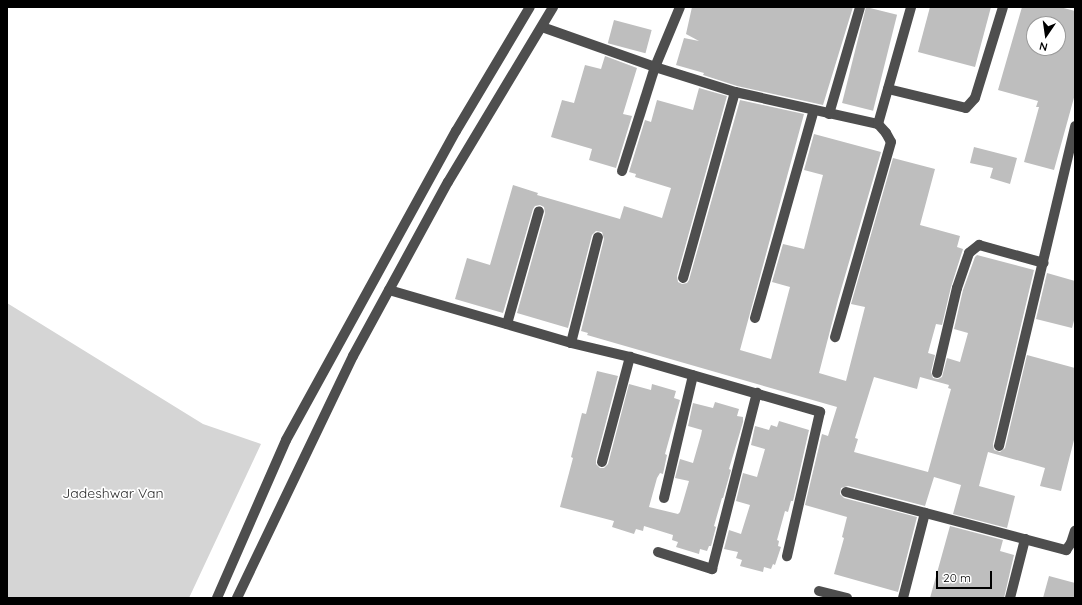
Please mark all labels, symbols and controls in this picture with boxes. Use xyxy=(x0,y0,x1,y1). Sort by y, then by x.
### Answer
north arrow xyxy=(1026,16,1066,56)
text: N xyxy=(1038,39,1049,54)
park label: Jadeshwar Van xyxy=(62,485,164,501)
scale bar xyxy=(938,563,994,589)
text: 20 m xyxy=(943,570,971,585)

